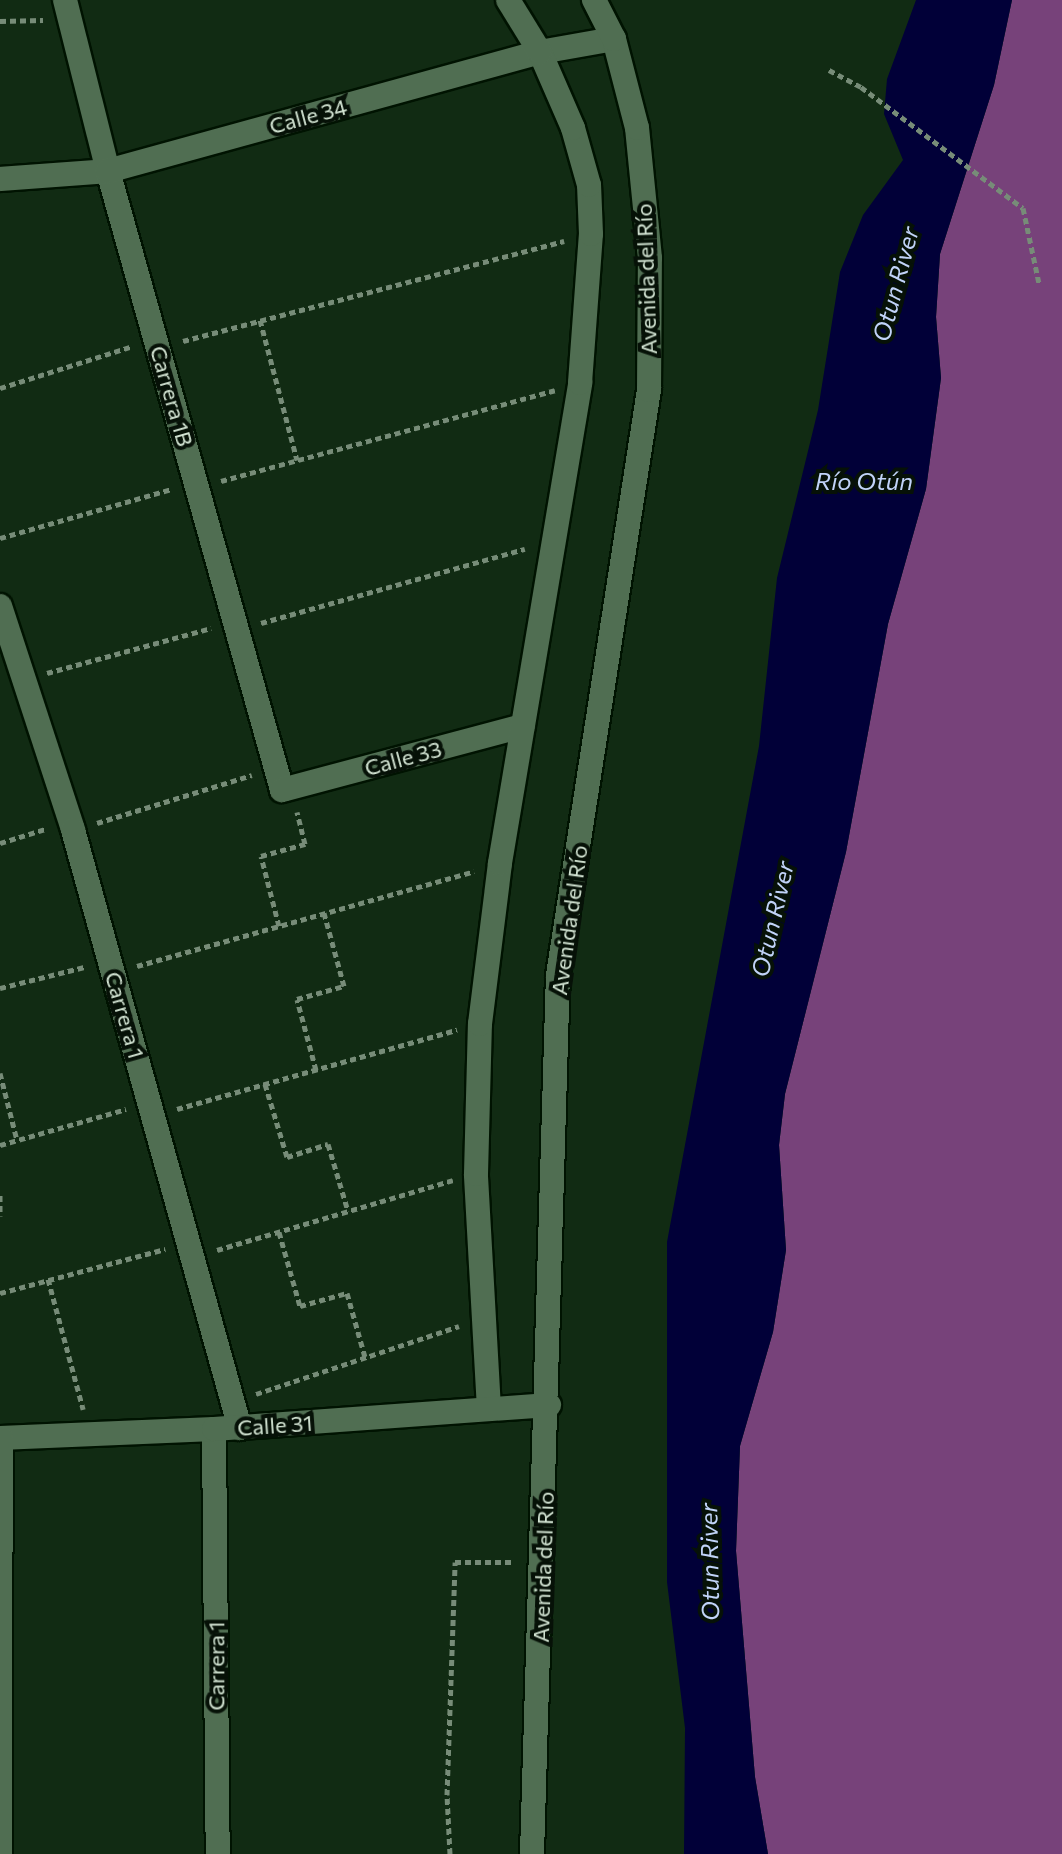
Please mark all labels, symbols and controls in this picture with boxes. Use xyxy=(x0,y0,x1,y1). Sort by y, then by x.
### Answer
street label: Calle 34 xyxy=(266,93,350,139)
street label: Avenida del Río xyxy=(630,203,662,355)
water label: Otun River xyxy=(866,223,924,345)
street label: Carrera 1B xyxy=(145,343,199,449)
water label: Río Otún xyxy=(815,467,913,495)
street label: Calle 33 xyxy=(362,735,444,781)
street label: Avenida del Río xyxy=(545,843,593,997)
water label: Otun River xyxy=(745,858,799,980)
street label: Carrera 1 xyxy=(100,969,150,1061)
street label: Calle 31 xyxy=(236,1409,314,1441)
street label: Avenida del Río xyxy=(527,1491,559,1643)
water label: Otun River xyxy=(694,1503,724,1621)
street label: Carrera 1 xyxy=(203,1621,229,1711)

